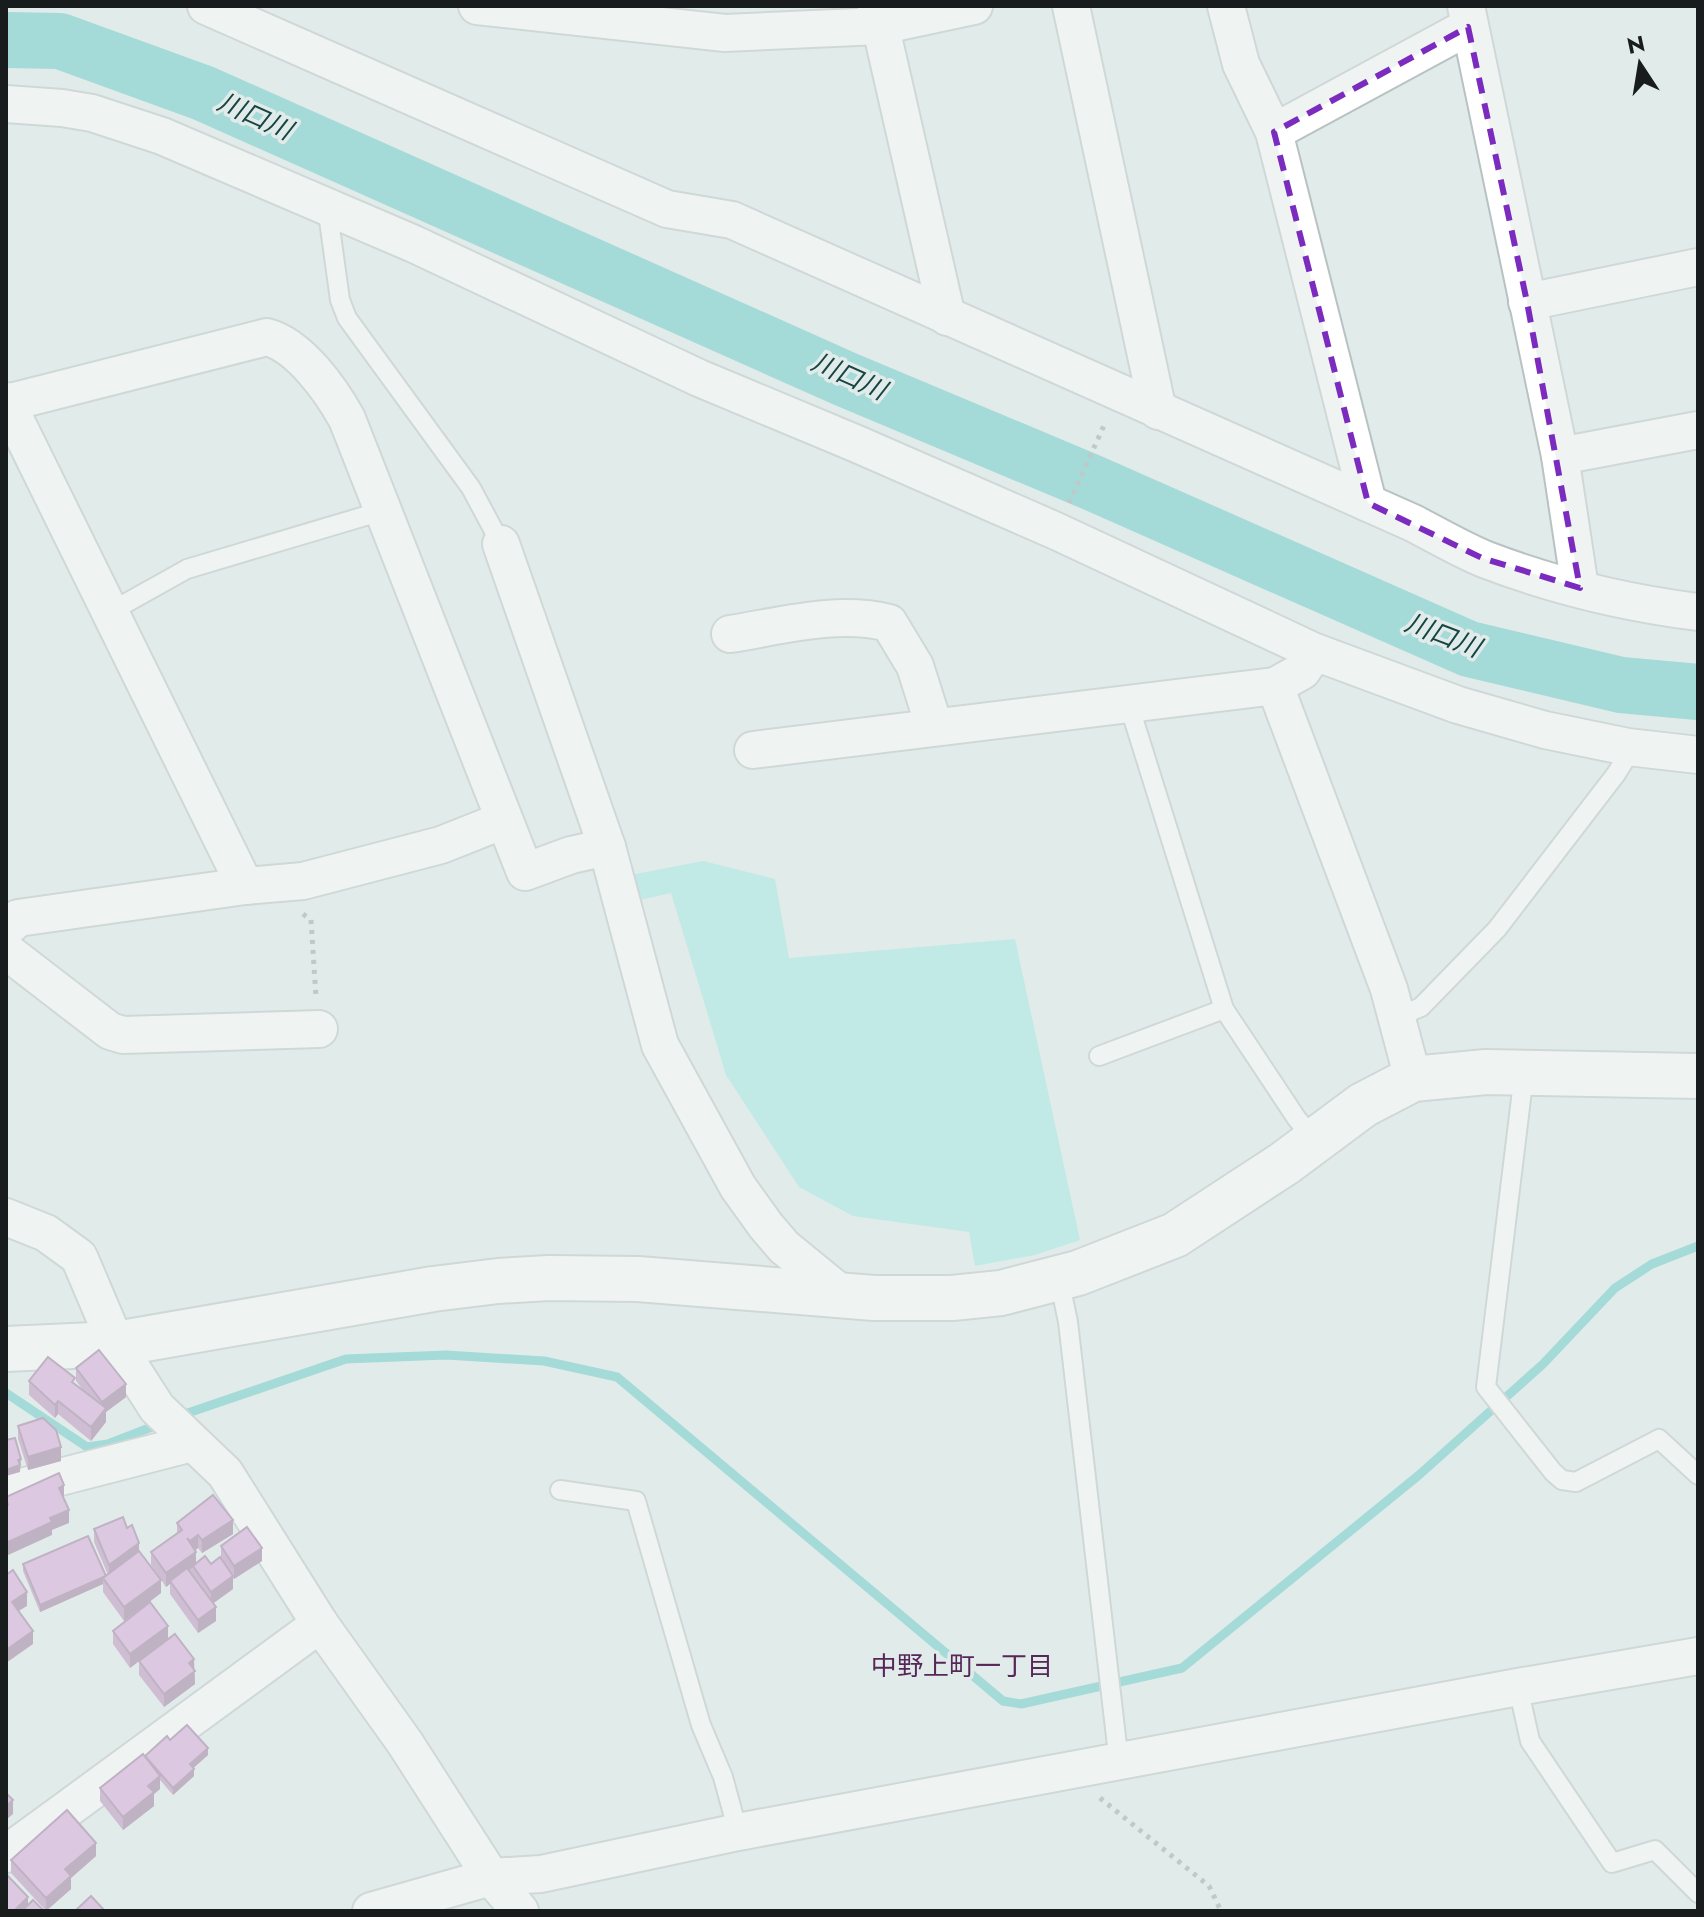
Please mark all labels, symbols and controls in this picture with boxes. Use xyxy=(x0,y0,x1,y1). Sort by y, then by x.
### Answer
north arrow xyxy=(1600,24,1680,104)
text: N xyxy=(1624,27,1648,62)
water label: 川口川 xyxy=(212,83,301,150)
water label: 川口川 xyxy=(806,343,895,410)
water label: 川口川 xyxy=(1400,603,1489,668)
district label: 中野上町一丁目 xyxy=(871,1647,1053,1685)

